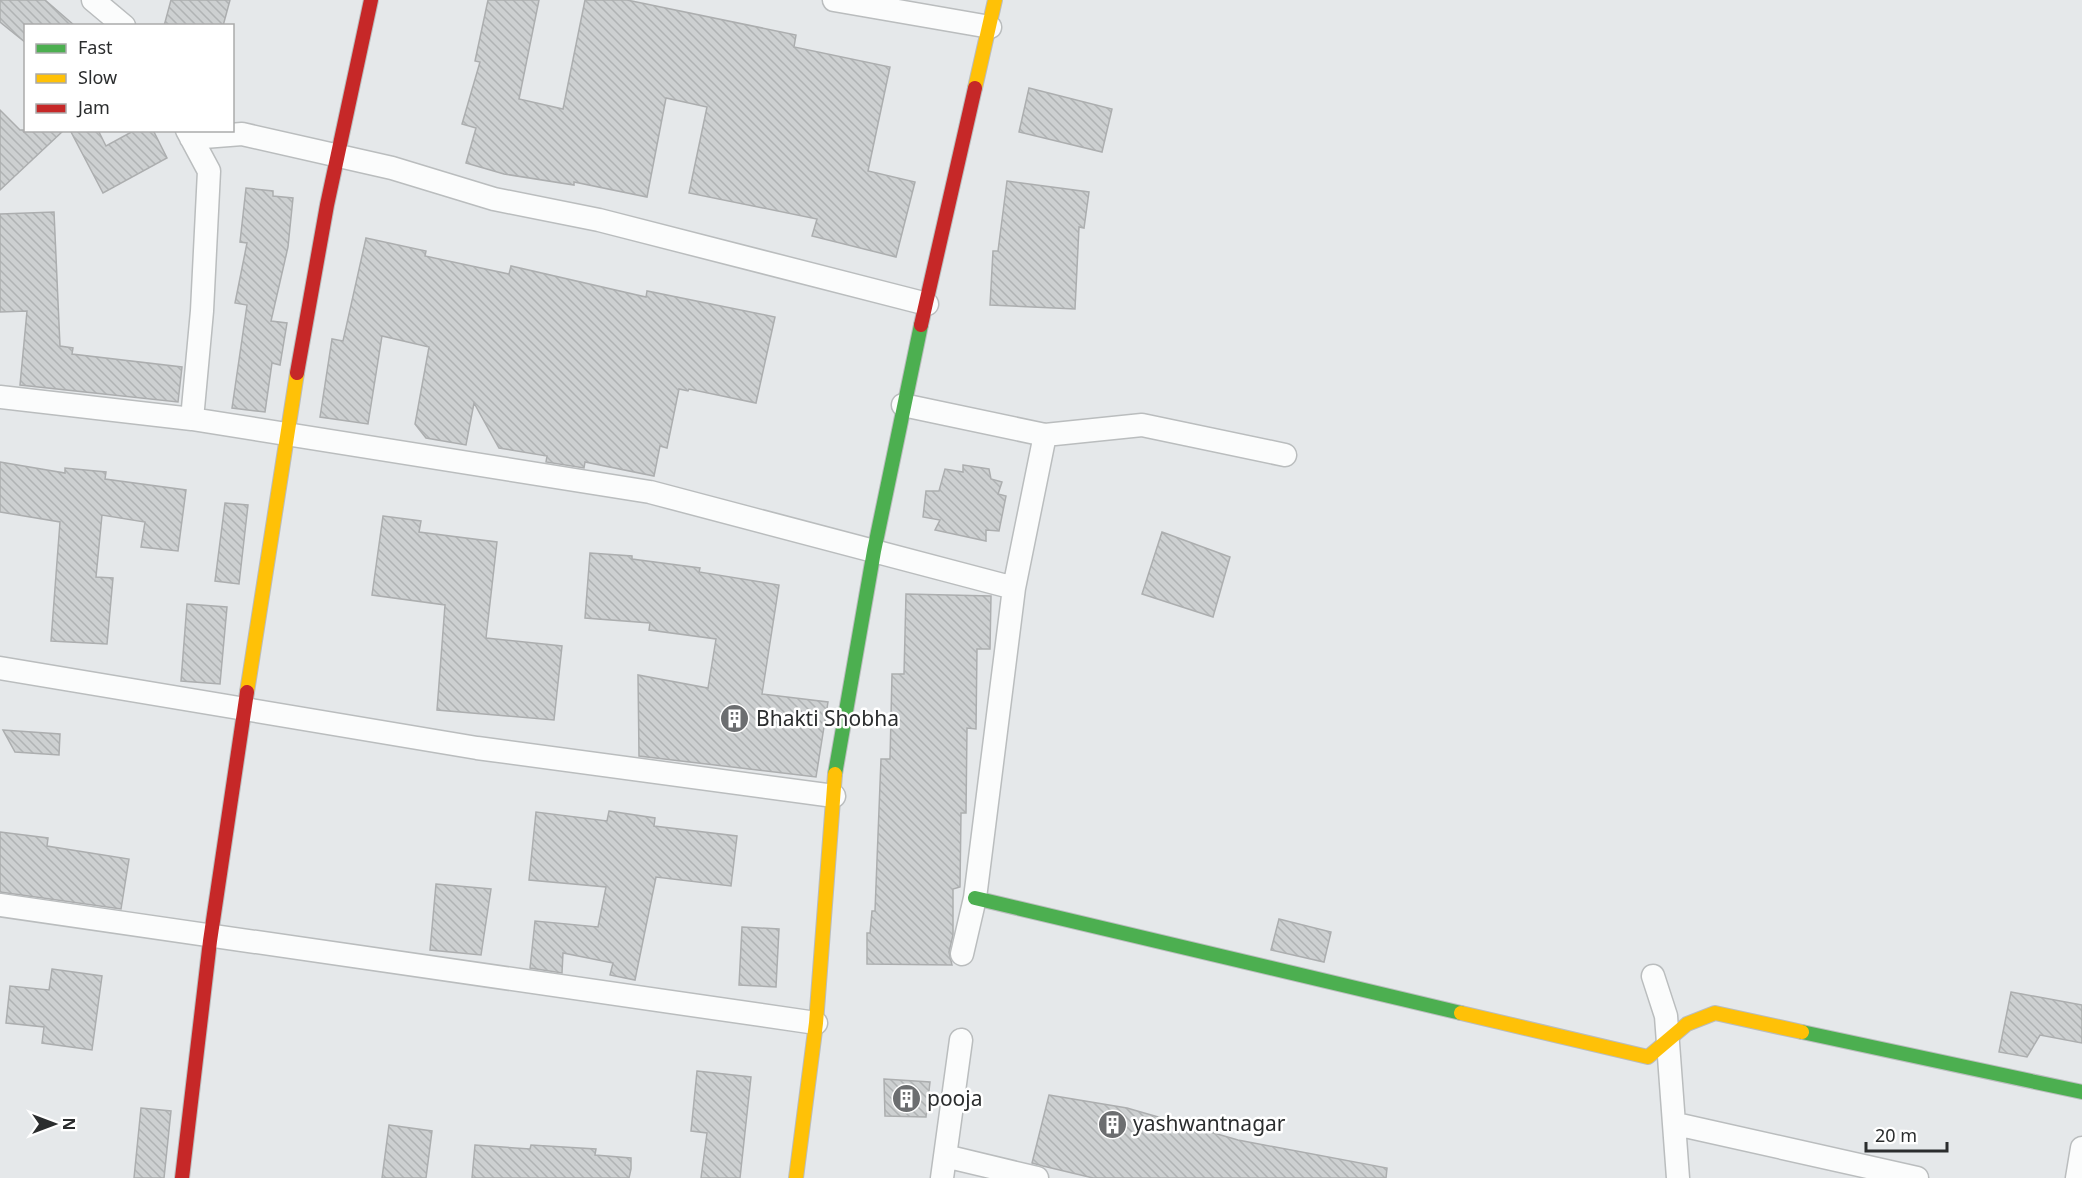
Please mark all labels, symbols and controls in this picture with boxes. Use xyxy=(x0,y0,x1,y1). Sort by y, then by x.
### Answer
legend xyxy=(24,24,234,132)
text: Fast xyxy=(78,35,113,59)
text: Slow xyxy=(78,65,117,89)
text: Jam xyxy=(76,95,110,119)
building icon: Bhakti Shobha xyxy=(719,703,751,735)
place label: Bhakti Shobha xyxy=(756,704,899,732)
building icon: pooja xyxy=(890,1083,922,1115)
place label: pooja xyxy=(927,1084,983,1112)
north arrow xyxy=(24,1094,84,1154)
building icon: yashwantnagar xyxy=(1096,1108,1128,1140)
place label: yashwantnagar xyxy=(1133,1109,1286,1137)
scale bar xyxy=(1866,1115,1947,1153)
text: N xyxy=(58,1117,80,1131)
text: 20 m xyxy=(1875,1123,1917,1147)

